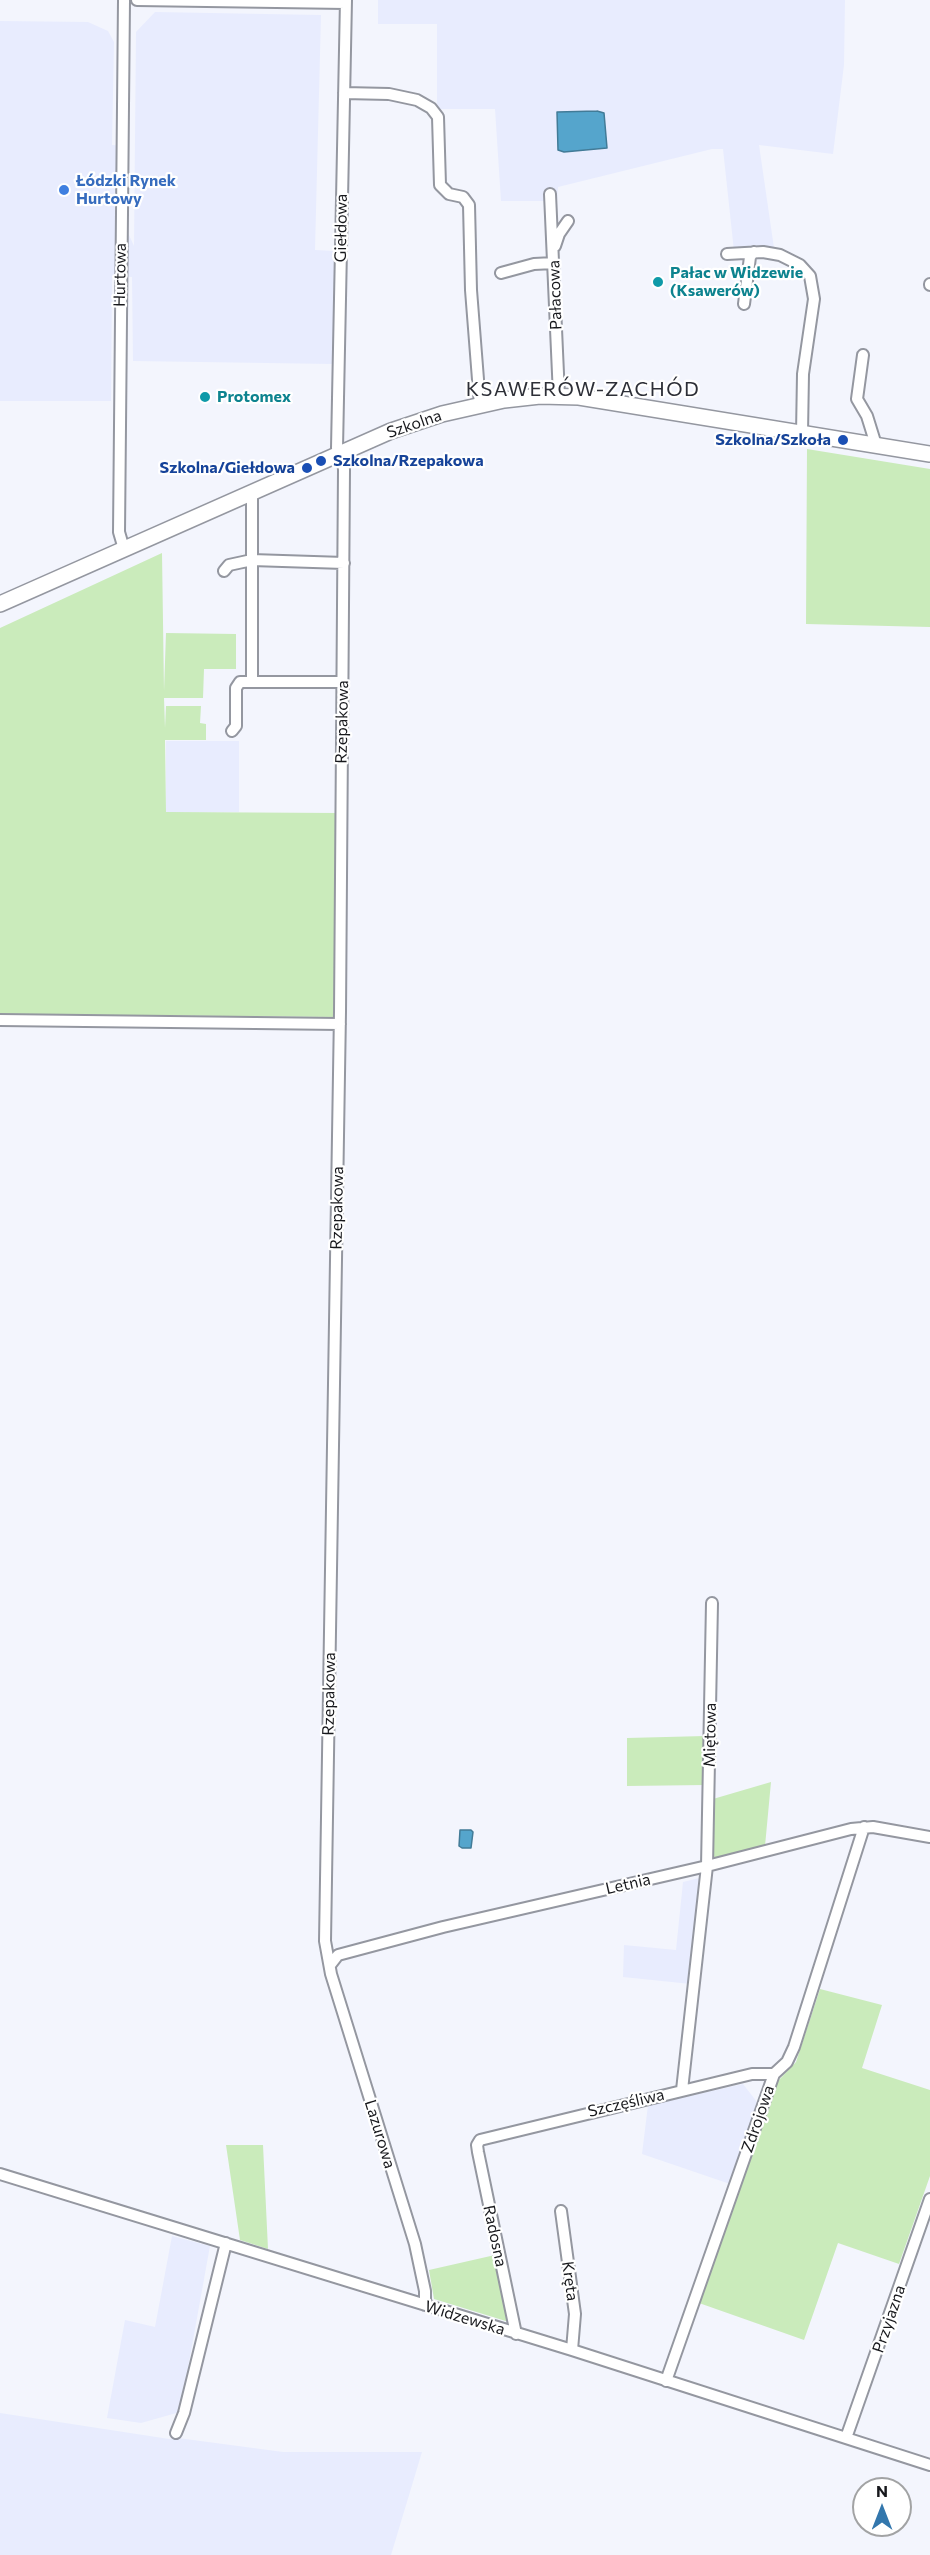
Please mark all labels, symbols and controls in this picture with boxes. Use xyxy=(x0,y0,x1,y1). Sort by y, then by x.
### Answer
place label: Łódzki Rynek Hurtowy xyxy=(76,171,176,209)
marker: Łódzki Rynek Hurtowy xyxy=(57,183,71,197)
street label: Giełdowa xyxy=(331,194,351,262)
street label: Hurtowa xyxy=(110,243,130,307)
street label: Pałacowa xyxy=(544,260,566,330)
place label: Pałac w Widzewie (Ksawerów) xyxy=(670,263,803,301)
marker: Pałac w Widzewie (Ksawerów) xyxy=(651,275,665,289)
district label: KSAWERÓW-ZACHÓD xyxy=(466,377,700,401)
place label: Protomex xyxy=(217,387,291,407)
marker: Protomex xyxy=(198,390,212,404)
street label: Szkolna xyxy=(384,406,444,442)
place label: Szkolna/Szkoła xyxy=(715,430,831,450)
marker: Szkolna/Szkoła xyxy=(836,433,850,447)
place label: Szkolna/Rzepakowa xyxy=(333,451,484,471)
marker: Szkolna/Rzepakowa xyxy=(314,454,328,468)
place label: Szkolna/Giełdowa xyxy=(160,458,295,478)
marker: Szkolna/Giełdowa xyxy=(300,461,314,475)
street label: Rzepakowa xyxy=(332,680,352,764)
street label: Rzepakowa xyxy=(327,1166,347,1250)
street label: Rzepakowa xyxy=(319,1652,339,1736)
street label: Miętowa xyxy=(700,1703,720,1767)
street label: Letnia xyxy=(604,1870,652,1898)
street label: Zdrojowa xyxy=(738,2083,778,2155)
street label: Szczęśliwa xyxy=(586,2085,666,2121)
street label: Lazurowa xyxy=(360,2097,400,2171)
street label: Radosna xyxy=(479,2203,511,2269)
street label: Kręta xyxy=(558,2260,582,2302)
street label: Przyjazna xyxy=(868,2282,910,2356)
street label: Widzewska xyxy=(423,2297,507,2339)
north arrow xyxy=(852,2477,912,2537)
text: N xyxy=(876,2481,888,2500)

